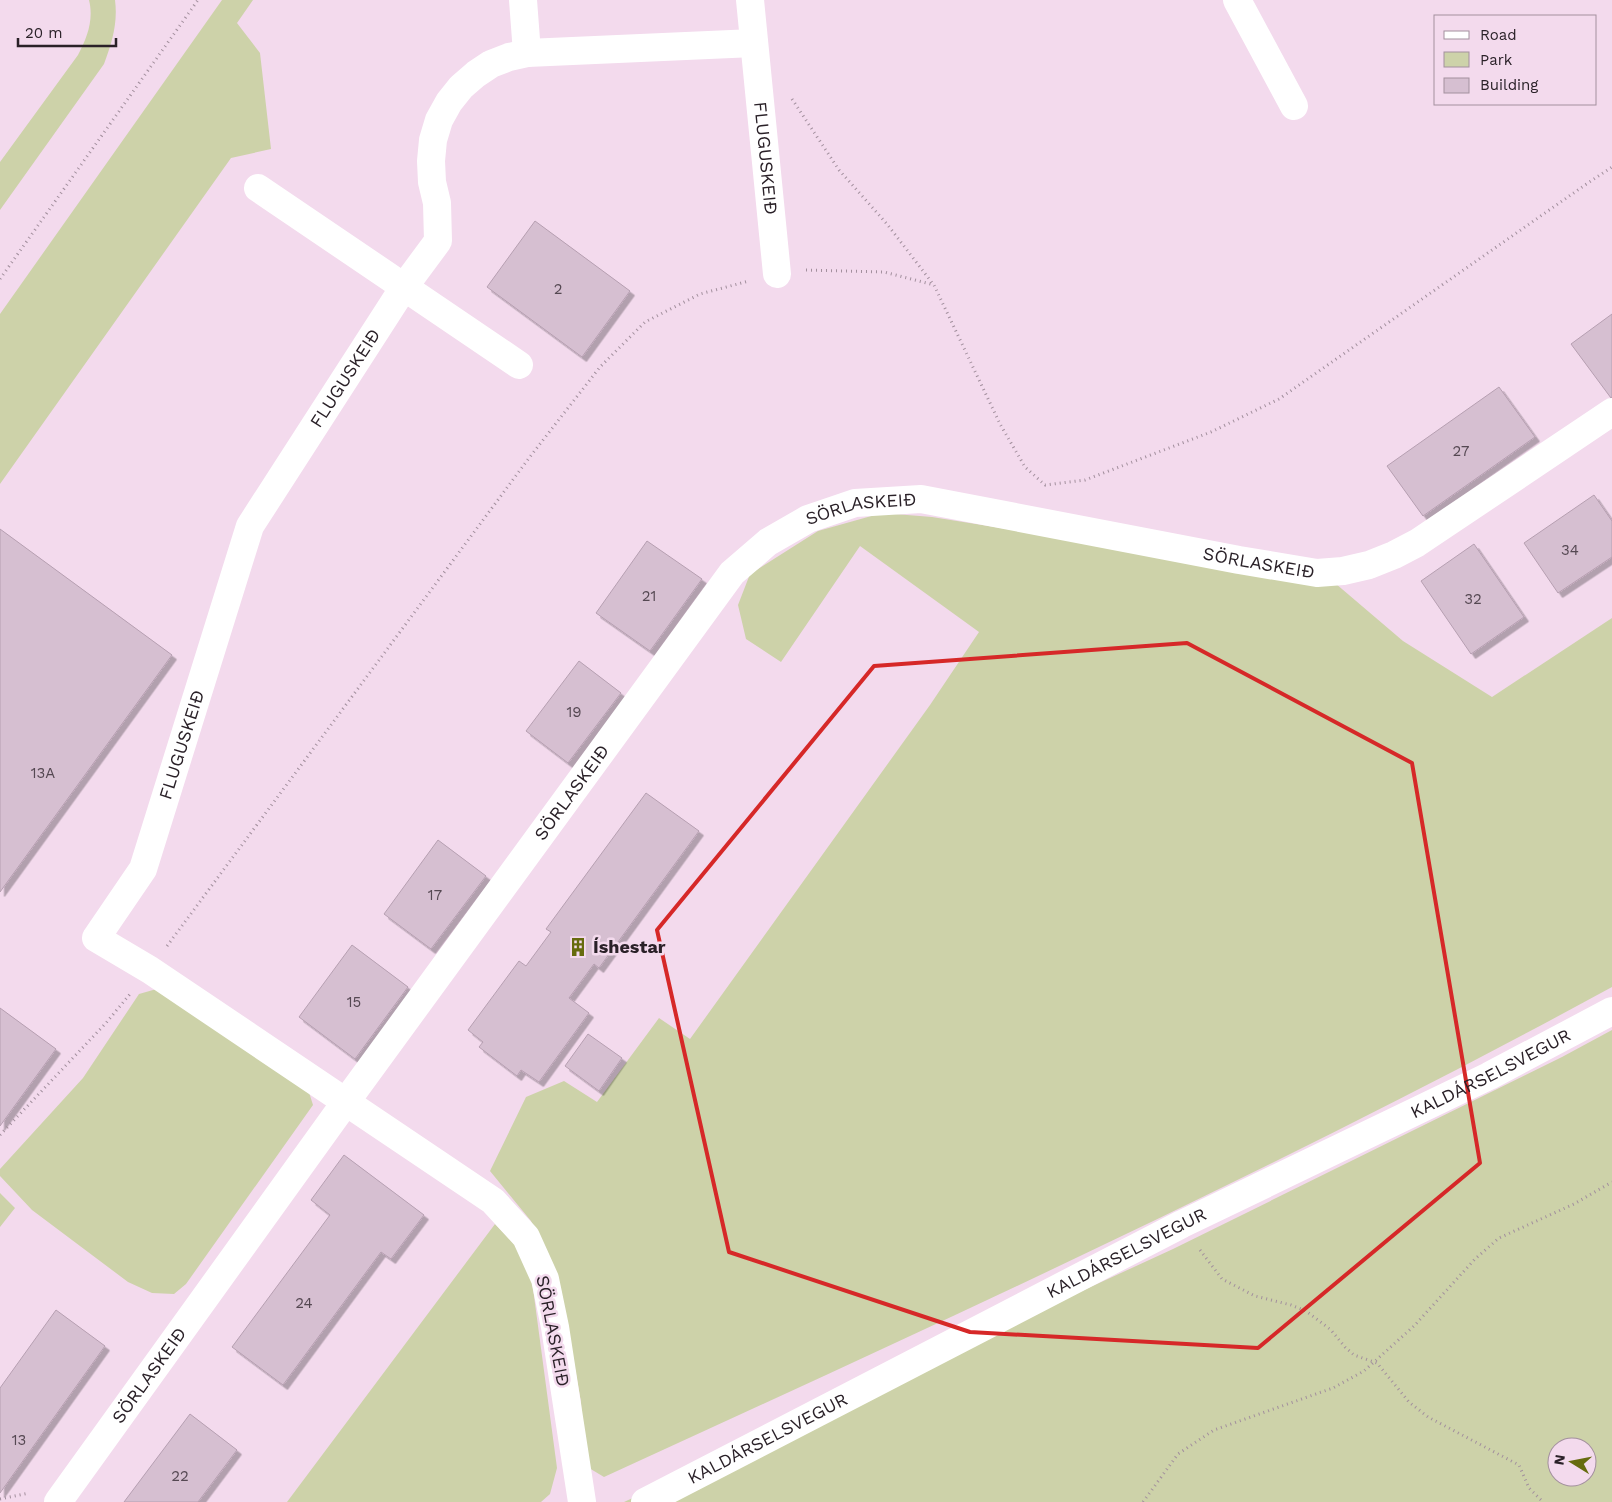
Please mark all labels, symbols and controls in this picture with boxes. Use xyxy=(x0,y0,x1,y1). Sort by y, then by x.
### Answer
scale bar xyxy=(18,15,115,47)
legend xyxy=(1434,15,1597,105)
text: 20 m xyxy=(25,24,63,42)
text: Road xyxy=(1480,26,1517,44)
text: Park xyxy=(1480,51,1513,69)
text: Building xyxy=(1480,76,1538,94)
street label: FLUGUSKEIÐ xyxy=(750,101,782,216)
house number: 2 xyxy=(554,280,562,298)
street label: FLUGUSKEIÐ xyxy=(305,325,384,431)
house number: 27 xyxy=(1453,442,1469,460)
street label: SÖRLASKEIÐ xyxy=(803,488,917,529)
house number: 34 xyxy=(1561,541,1579,559)
street label: SÖRLASKEIÐ xyxy=(1201,542,1316,582)
house number: 21 xyxy=(642,587,656,605)
house number: 32 xyxy=(1464,590,1482,608)
street label: FLUGUSKEIÐ xyxy=(154,687,208,802)
house number: 19 xyxy=(566,703,582,721)
street label: SÖRLASKEIÐ xyxy=(530,740,613,844)
house number: 13A xyxy=(31,764,55,782)
house number: 17 xyxy=(428,886,442,904)
building icon: Íshestar xyxy=(567,936,589,958)
place label: Íshestar xyxy=(593,936,666,957)
house number: 15 xyxy=(347,993,361,1011)
street label: KALDÁRSELSVEGUR xyxy=(1407,1024,1574,1122)
street label: KALDÁRSELSVEGUR xyxy=(1043,1203,1209,1302)
street label: SÖRLASKEIÐ xyxy=(532,1273,575,1388)
house number: 24 xyxy=(295,1294,313,1312)
street label: SÖRLASKEIÐ xyxy=(107,1323,190,1427)
street label: KALDÁRSELSVEGUR xyxy=(684,1388,851,1488)
house number: 13 xyxy=(12,1431,26,1449)
north arrow xyxy=(1547,1437,1597,1487)
text: N xyxy=(1550,1453,1568,1466)
house number: 22 xyxy=(171,1467,189,1485)

